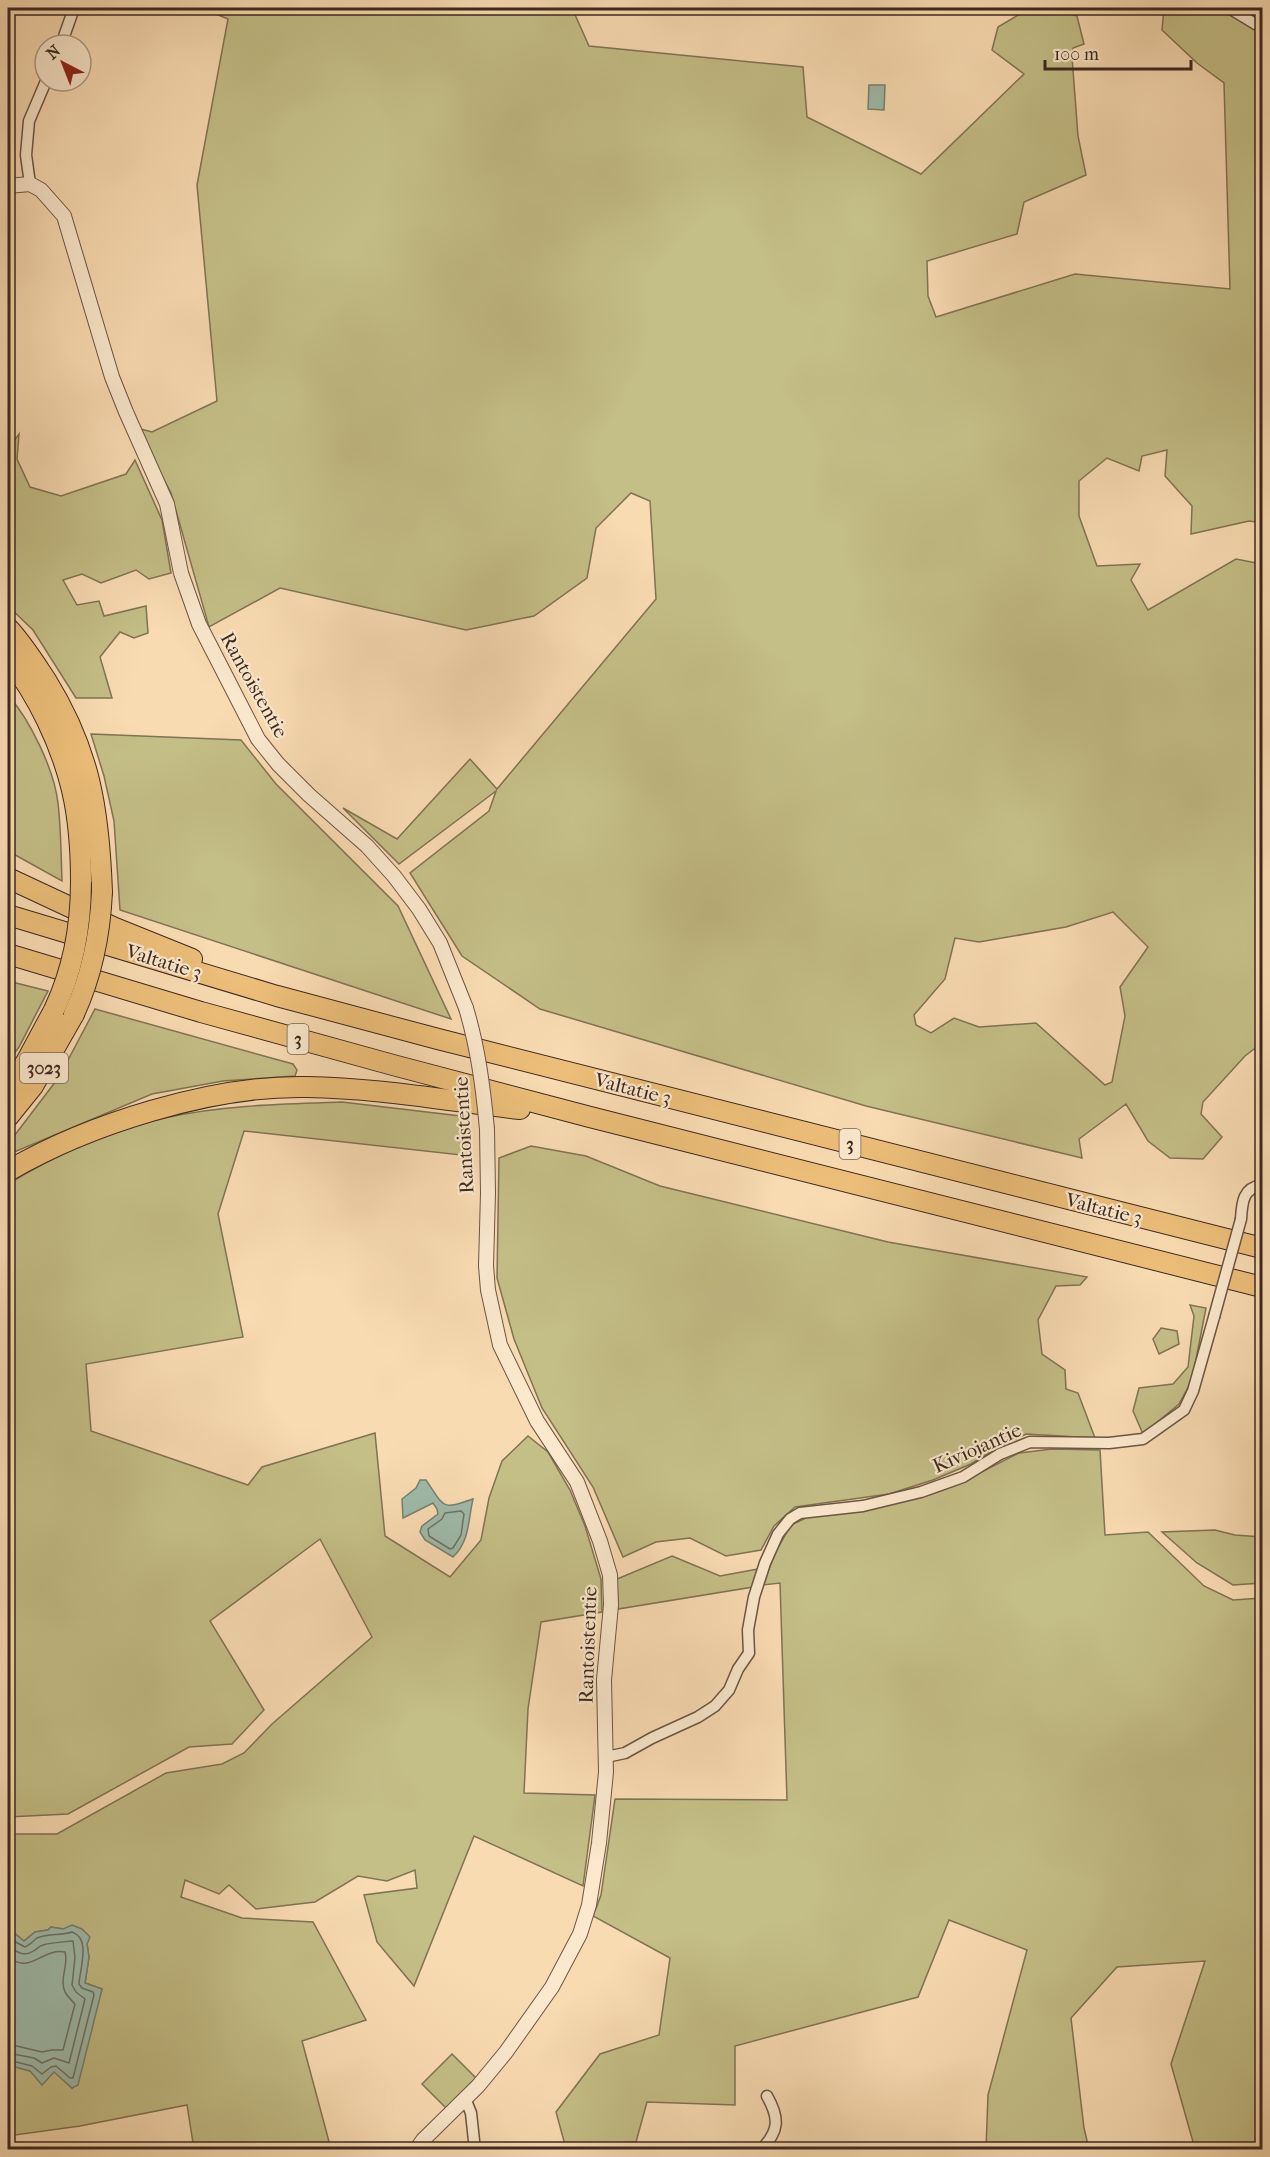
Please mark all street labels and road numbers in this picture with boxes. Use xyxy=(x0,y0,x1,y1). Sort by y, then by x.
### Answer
street label: Rantoistentie xyxy=(216,628,293,742)
street label: Valtatie 3 xyxy=(122,939,205,984)
road number: 3 xyxy=(288,1024,308,1054)
road number: 3023 xyxy=(20,1053,68,1083)
street label: Valtatie 3 xyxy=(591,1068,674,1110)
street label: Rantoistentie xyxy=(449,1076,479,1194)
road number: 3 xyxy=(840,1129,860,1159)
street label: Valtatie 3 xyxy=(1062,1188,1145,1230)
street label: Kiviojantie xyxy=(929,1418,1025,1478)
street label: Rantoistentie xyxy=(574,1586,602,1704)

